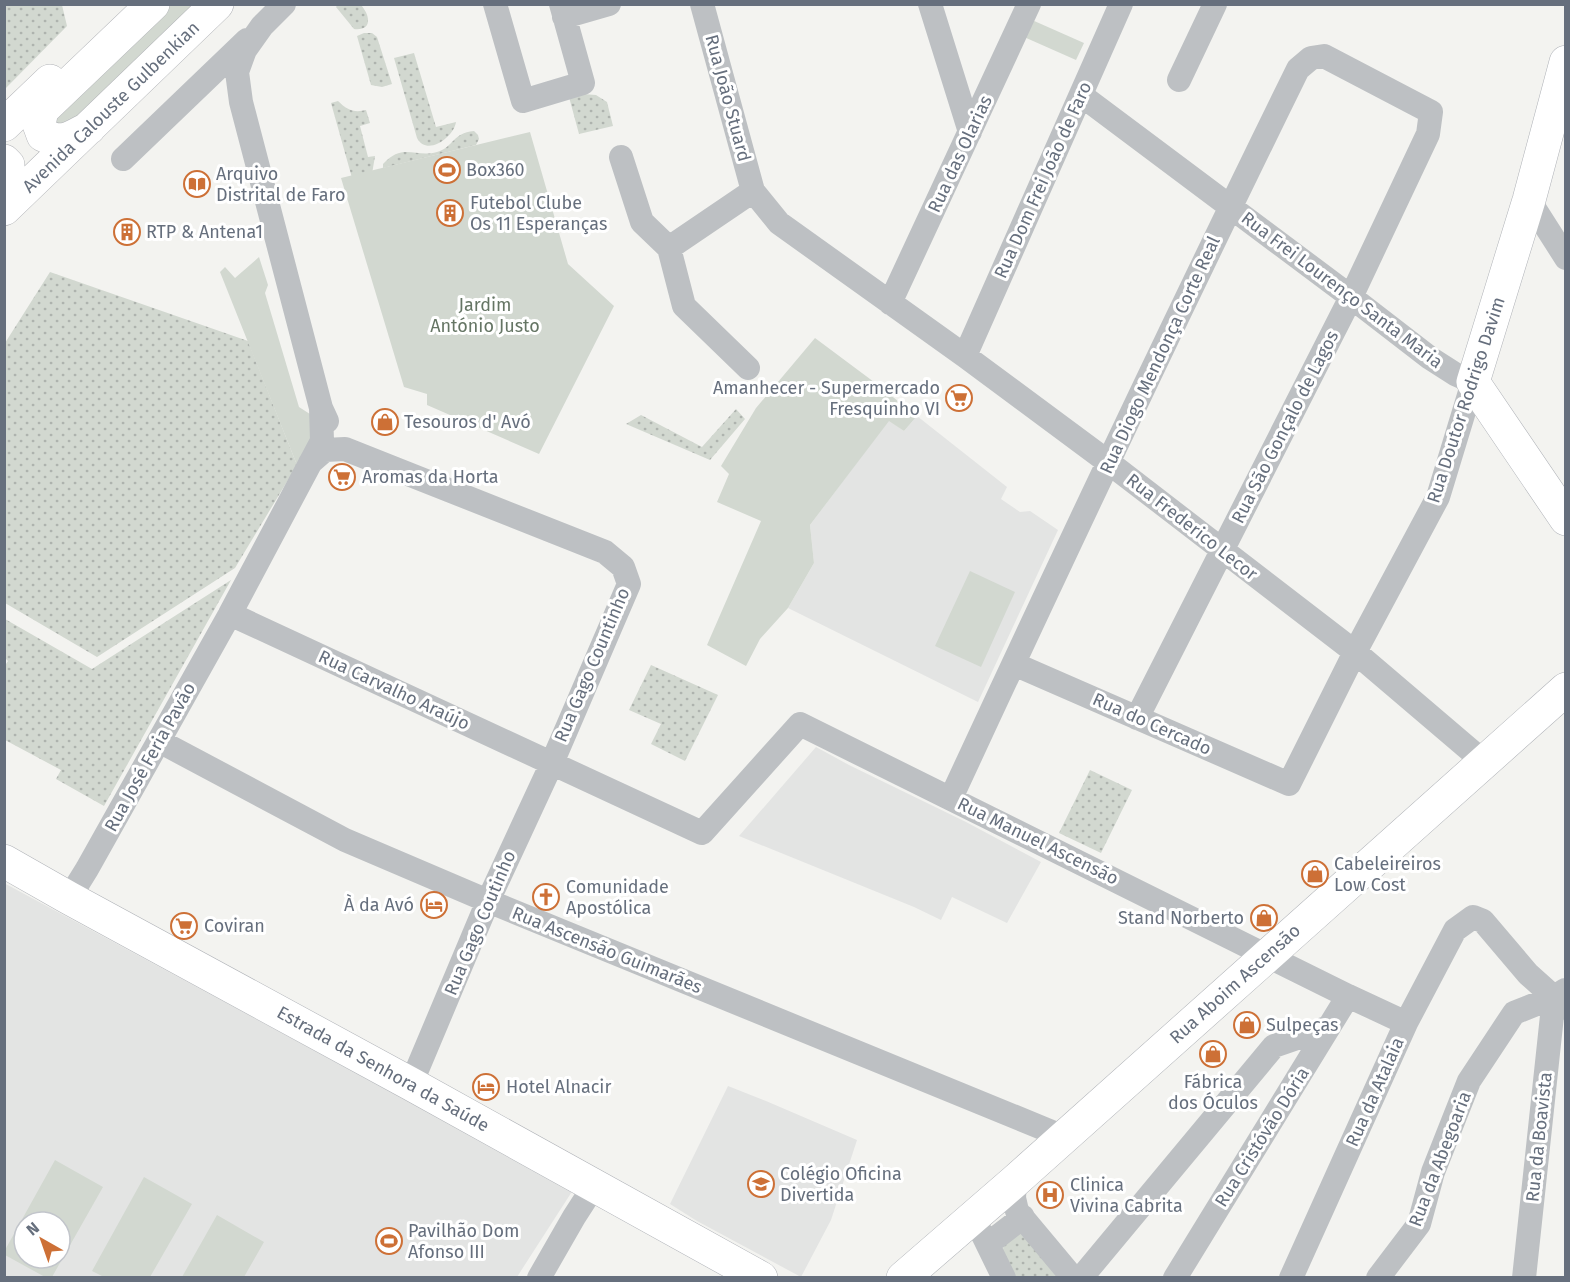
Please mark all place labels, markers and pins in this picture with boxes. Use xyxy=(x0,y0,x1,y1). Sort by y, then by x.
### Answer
sports icon: Box360 xyxy=(432,155,462,185)
place label: Box360 xyxy=(466,159,525,181)
place label: Arquivo Distrital de Faro xyxy=(216,163,345,206)
library icon: Arquivo Distrital de Faro xyxy=(182,169,212,199)
place label: Futebol Clube Os 11 Esperanças xyxy=(470,192,607,235)
building icon: Futebol Clube Os 11 Esperanças xyxy=(435,198,465,228)
building icon: RTP & Antena1 xyxy=(112,217,142,247)
place label: RTP & Antena1 xyxy=(146,221,263,243)
place label: Amanhecer - Supermercado Fresquinho VI xyxy=(713,377,940,420)
supermarket icon: Amanhecer - Supermercado Fresquinho VI xyxy=(944,383,974,413)
shop icon: Tesouros d' Avó xyxy=(370,407,400,437)
place label: Tesouros d' Avó xyxy=(404,411,531,433)
supermarket icon: Aromas da Horta xyxy=(327,462,357,492)
place label: Aromas da Horta xyxy=(362,466,499,488)
place label: Cabeleireiros Low Cost xyxy=(1334,853,1441,896)
shop icon: Cabeleireiros Low Cost xyxy=(1300,859,1330,889)
place label: Comunidade Apostólica xyxy=(566,876,669,919)
church icon: Comunidade Apostólica xyxy=(531,882,561,912)
hotel icon: À da Avó xyxy=(419,890,449,920)
place label: À da Avó xyxy=(344,893,414,916)
shop icon: Stand Norberto xyxy=(1249,903,1279,933)
place label: Stand Norberto xyxy=(1118,907,1244,929)
supermarket icon: Coviran xyxy=(169,911,199,941)
place label: Coviran xyxy=(204,915,265,937)
shop icon: Sulpeças xyxy=(1232,1010,1262,1040)
place label: Sulpeças xyxy=(1266,1014,1339,1036)
shop icon: Fábrica dos Óculos xyxy=(1198,1039,1228,1069)
place label: Fábrica dos Óculos xyxy=(1168,1071,1258,1114)
hotel icon: Hotel Alnacir xyxy=(471,1072,501,1102)
place label: Hotel Alnacir xyxy=(506,1076,611,1098)
place label: Colégio Oficina Divertida xyxy=(780,1163,902,1206)
school or university icon: Colégio Oficina Divertida xyxy=(746,1169,776,1199)
place label: Clinica Vivina Cabrita xyxy=(1070,1174,1183,1217)
hospital icon: Clinica Vivina Cabrita xyxy=(1035,1180,1065,1210)
place label: Pavilhão Dom Afonso III xyxy=(408,1220,519,1263)
sports icon: Pavilhão Dom Afonso III xyxy=(374,1226,404,1256)

